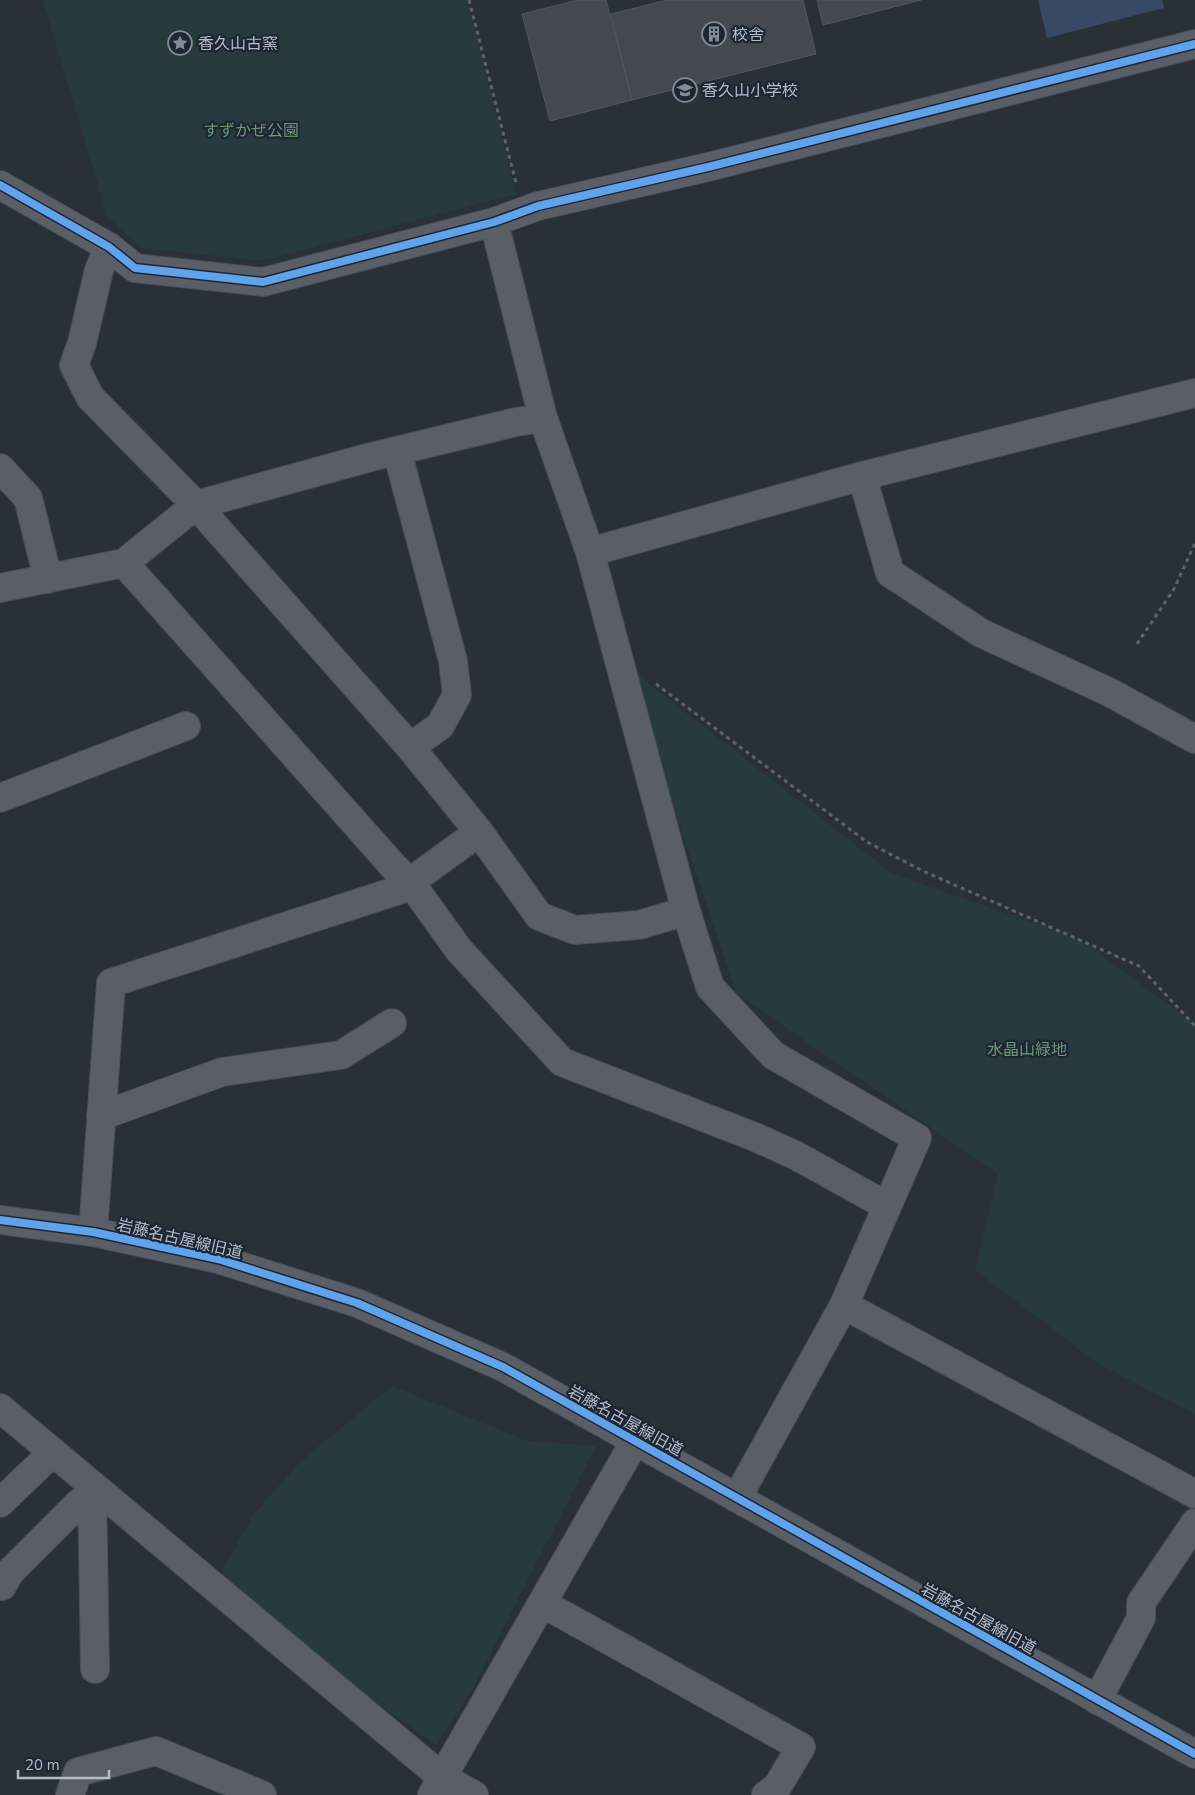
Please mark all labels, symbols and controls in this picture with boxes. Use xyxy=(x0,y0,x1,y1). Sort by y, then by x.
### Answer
building icon: 校舎 xyxy=(701,21,727,47)
place label: 校舎 xyxy=(732,24,764,46)
place icon: 香久山古窯 xyxy=(167,30,193,56)
place label: 香久山古窯 xyxy=(198,33,278,55)
school or university icon: 香久山小学校 xyxy=(672,77,698,103)
place label: 香久山小学校 xyxy=(702,80,798,102)
park label: すずかぜ公園 xyxy=(203,120,299,142)
park label: 水晶山緑地 xyxy=(987,1039,1067,1061)
street label: 岩藤名古屋線旧道 xyxy=(115,1214,245,1264)
street label: 岩藤名古屋線旧道 xyxy=(564,1380,687,1462)
street label: 岩藤名古屋線旧道 xyxy=(917,1578,1040,1660)
scale bar xyxy=(18,1748,109,1780)
text: 20 m xyxy=(25,1755,60,1775)

